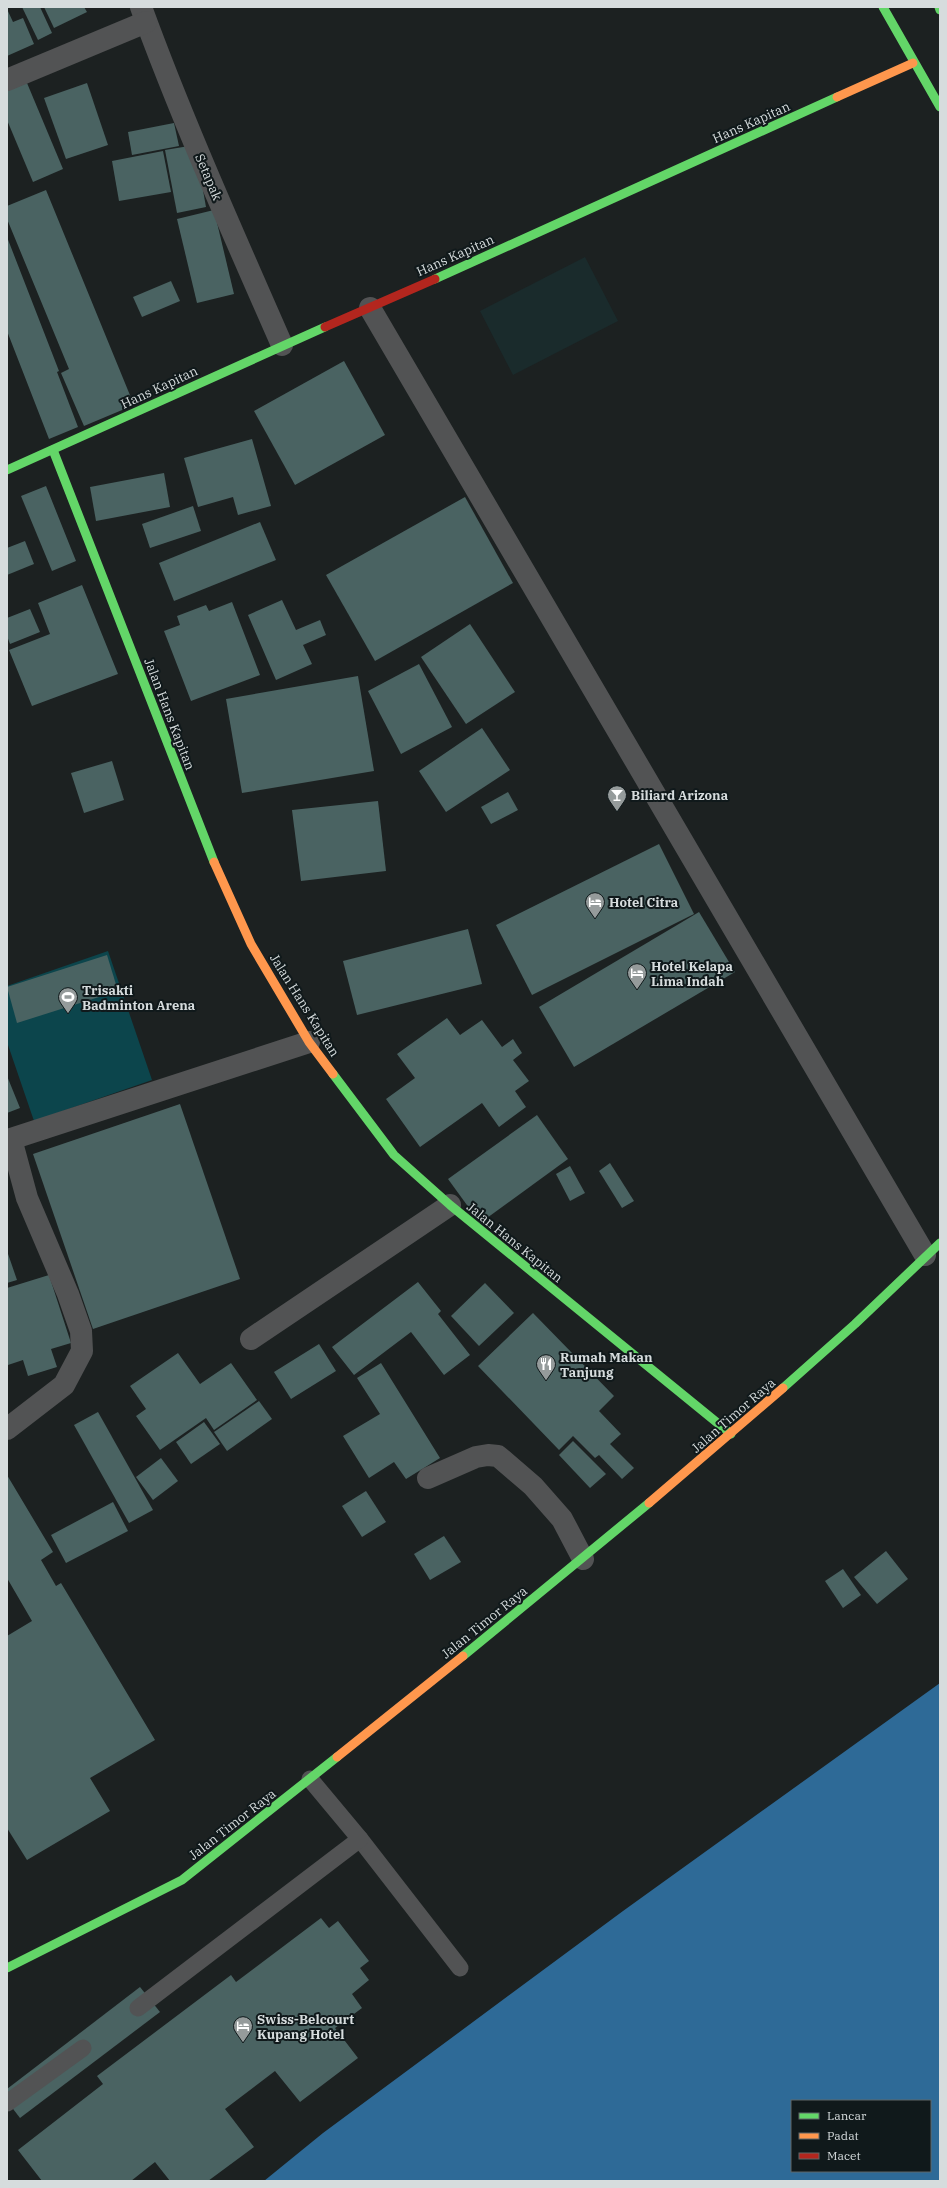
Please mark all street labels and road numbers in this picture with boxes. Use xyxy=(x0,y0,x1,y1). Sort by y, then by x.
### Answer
street label: Hans Kapitan xyxy=(710,98,793,147)
street label: Setapak xyxy=(191,151,226,203)
street label: Hans Kapitan xyxy=(414,231,497,280)
street label: Hans Kapitan xyxy=(118,362,200,413)
street label: Jalan Hans Kapitan xyxy=(140,656,199,773)
street label: Jalan Hans Kapitan xyxy=(266,951,343,1060)
street label: Jalan Hans Kapitan xyxy=(463,1199,566,1286)
street label: Jalan Timor Raya xyxy=(688,1374,779,1457)
street label: Jalan Timor Raya xyxy=(438,1582,531,1662)
street label: Jalan Timor Raya xyxy=(185,1785,279,1864)

